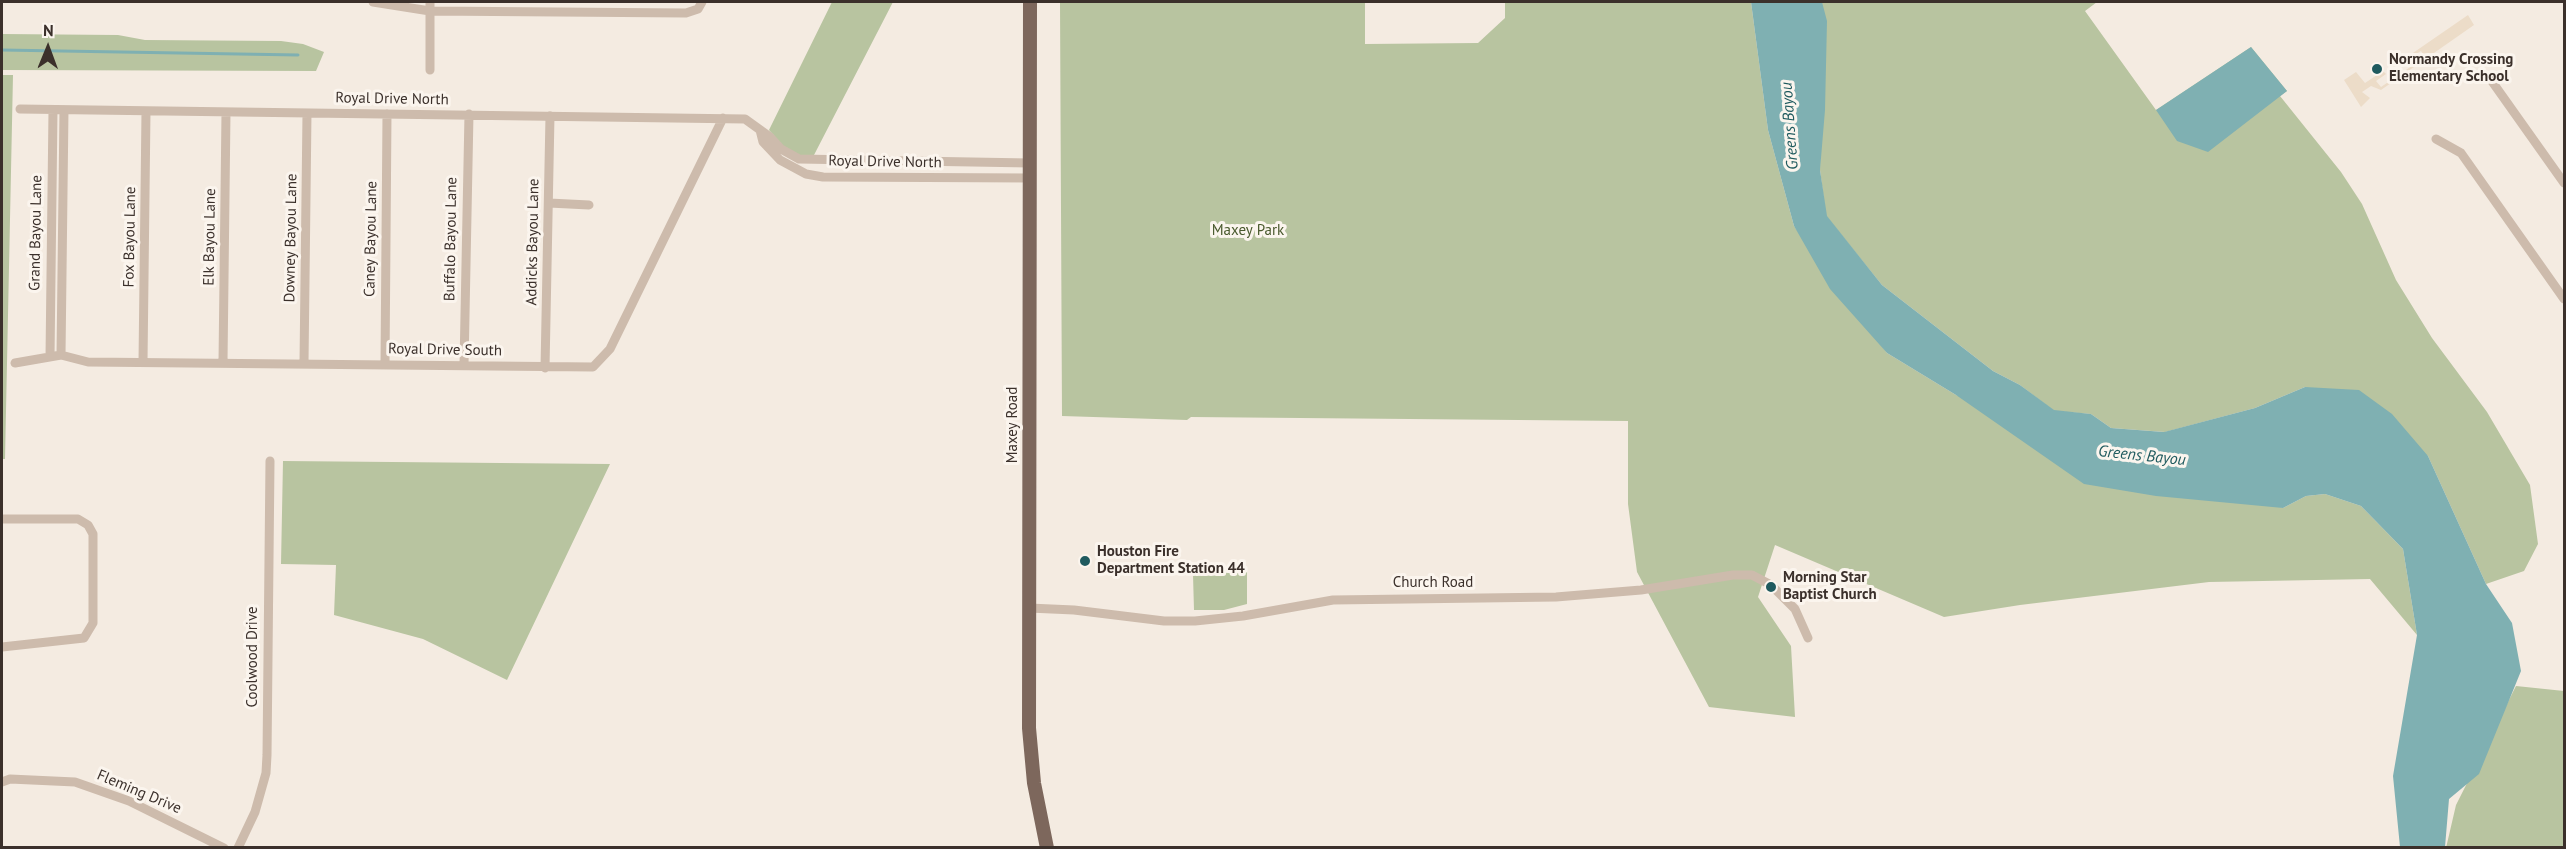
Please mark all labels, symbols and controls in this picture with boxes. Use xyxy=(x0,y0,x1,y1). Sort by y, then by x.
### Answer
north arrow xyxy=(18,18,78,78)
text: N xyxy=(43,20,54,40)
place label: Normandy Crossing Elementary School xyxy=(2389,51,2513,86)
marker: Normandy Crossing Elementary School xyxy=(2370,62,2384,76)
water label: Greens Bayou xyxy=(1777,81,1803,171)
street label: Royal Drive North xyxy=(335,89,449,109)
street label: Royal Drive North xyxy=(828,152,942,172)
street label: Downey Bayou Lane xyxy=(281,173,301,303)
street label: Grand Bayou Lane xyxy=(26,175,46,291)
street label: Buffalo Bayou Lane xyxy=(441,177,461,301)
street label: Addicks Bayou Lane xyxy=(523,178,543,306)
street label: Caney Bayou Lane xyxy=(361,181,381,297)
street label: Fox Bayou Lane xyxy=(120,186,140,288)
street label: Elk Bayou Lane xyxy=(200,188,220,286)
park label: Maxey Park xyxy=(1212,222,1284,240)
street label: Royal Drive South xyxy=(388,340,502,360)
street label: Maxey Road xyxy=(1004,387,1022,463)
water label: Greens Bayou xyxy=(2097,442,2187,470)
place label: Houston Fire Department Station 44 xyxy=(1097,543,1245,578)
marker: Houston Fire Department Station 44 xyxy=(1078,554,1092,568)
place label: Morning Star Baptist Church xyxy=(1783,569,1877,604)
street label: Church Road xyxy=(1393,574,1473,592)
marker: Morning Star Baptist Church xyxy=(1764,580,1778,594)
street label: Coolwood Drive xyxy=(244,606,262,708)
street label: Fleming Drive xyxy=(94,766,184,818)

